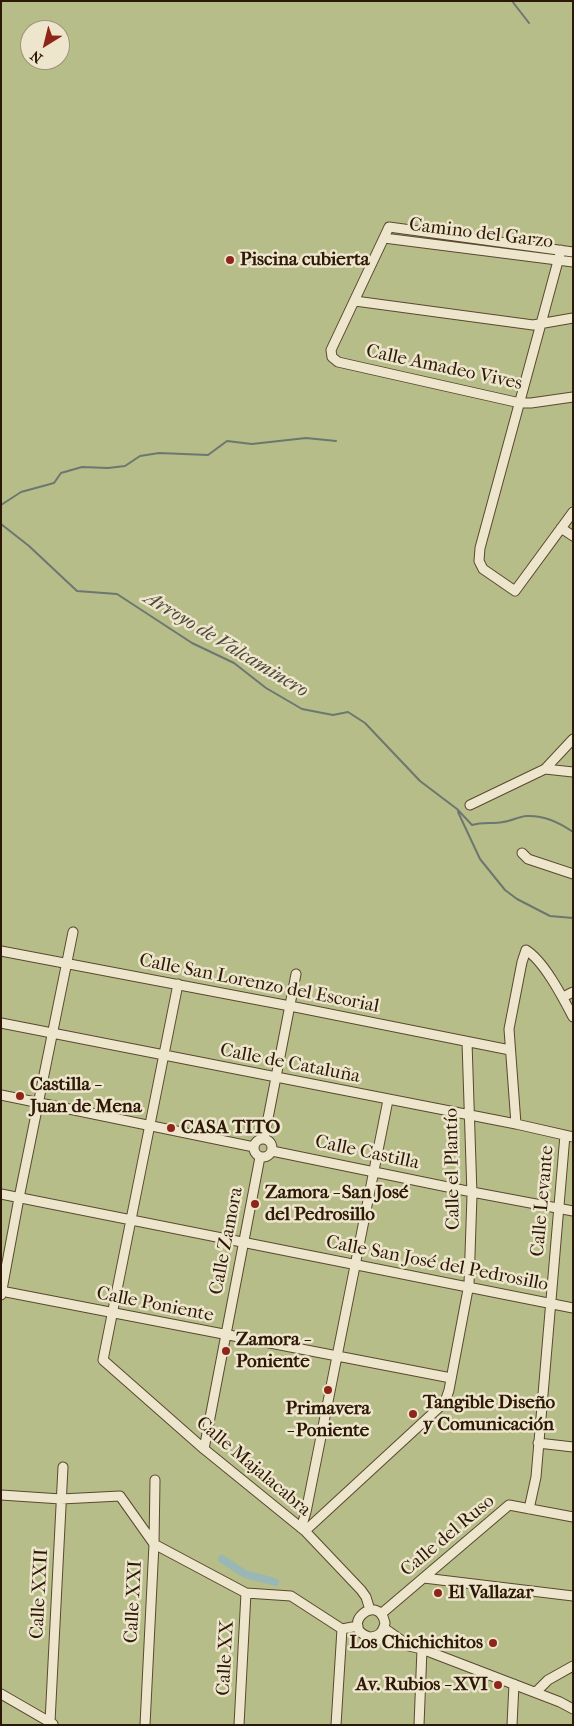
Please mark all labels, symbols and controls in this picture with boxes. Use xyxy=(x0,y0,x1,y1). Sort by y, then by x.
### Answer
north arrow xyxy=(20,20,70,70)
text: N xyxy=(27,47,46,67)
street label: Camino del Garzo xyxy=(408,214,554,254)
place label: Piscina cubierta xyxy=(240,249,369,271)
marker: Piscina cubierta xyxy=(224,254,236,266)
street label: Calle Amadeo Vives xyxy=(364,340,524,396)
water label: Arroyo de Valcaminero xyxy=(140,586,312,704)
street label: Calle San Lorenzo del Escorial xyxy=(137,950,381,1018)
street label: Calle de Cataluña xyxy=(218,1039,362,1089)
place label: Castilla - Juan de Mena xyxy=(30,1074,142,1118)
marker: Castilla - Juan de Mena xyxy=(14,1090,26,1102)
street label: Calle el Plantío xyxy=(441,1108,465,1230)
place label: CASA TITO xyxy=(181,1117,280,1139)
marker: CASA TITO xyxy=(165,1122,177,1134)
street label: Calle Castilla xyxy=(313,1131,421,1175)
street label: Calle Levante xyxy=(527,1145,559,1257)
place label: Zamora - San José del Pedrosillo xyxy=(265,1182,408,1226)
street label: Calle Zamora xyxy=(205,1185,249,1297)
marker: Zamora - San José del Pedrosillo xyxy=(249,1198,261,1210)
street label: Calle San José del Pedrosillo xyxy=(324,1231,550,1297)
street label: Calle Poniente xyxy=(94,1282,216,1328)
place label: Zamora - Poniente xyxy=(236,1329,310,1373)
marker: Zamora - Poniente xyxy=(220,1345,232,1357)
marker: Primavera - Poniente xyxy=(322,1384,334,1396)
place label: Tangible Diseño y Comunicación xyxy=(423,1392,555,1436)
place label: Primavera - Poniente xyxy=(286,1398,370,1442)
marker: Tangible Diseño y Comunicación xyxy=(407,1408,419,1420)
street label: Calle Majalacabra xyxy=(191,1412,315,1522)
street label: Calle del Ruso xyxy=(397,1490,499,1582)
street label: Calle XXII xyxy=(26,1548,54,1640)
street label: Calle XXI xyxy=(120,1560,148,1644)
place label: El Vallazar xyxy=(448,1582,533,1604)
marker: El Vallazar xyxy=(432,1587,444,1599)
street label: Calle XX xyxy=(213,1620,239,1696)
place label: Los Chichichitos xyxy=(349,1632,483,1654)
marker: Los Chichichitos xyxy=(487,1637,499,1649)
place label: Av. Rubios - XVI xyxy=(356,1674,488,1696)
marker: Av. Rubios - XVI xyxy=(492,1679,504,1691)

